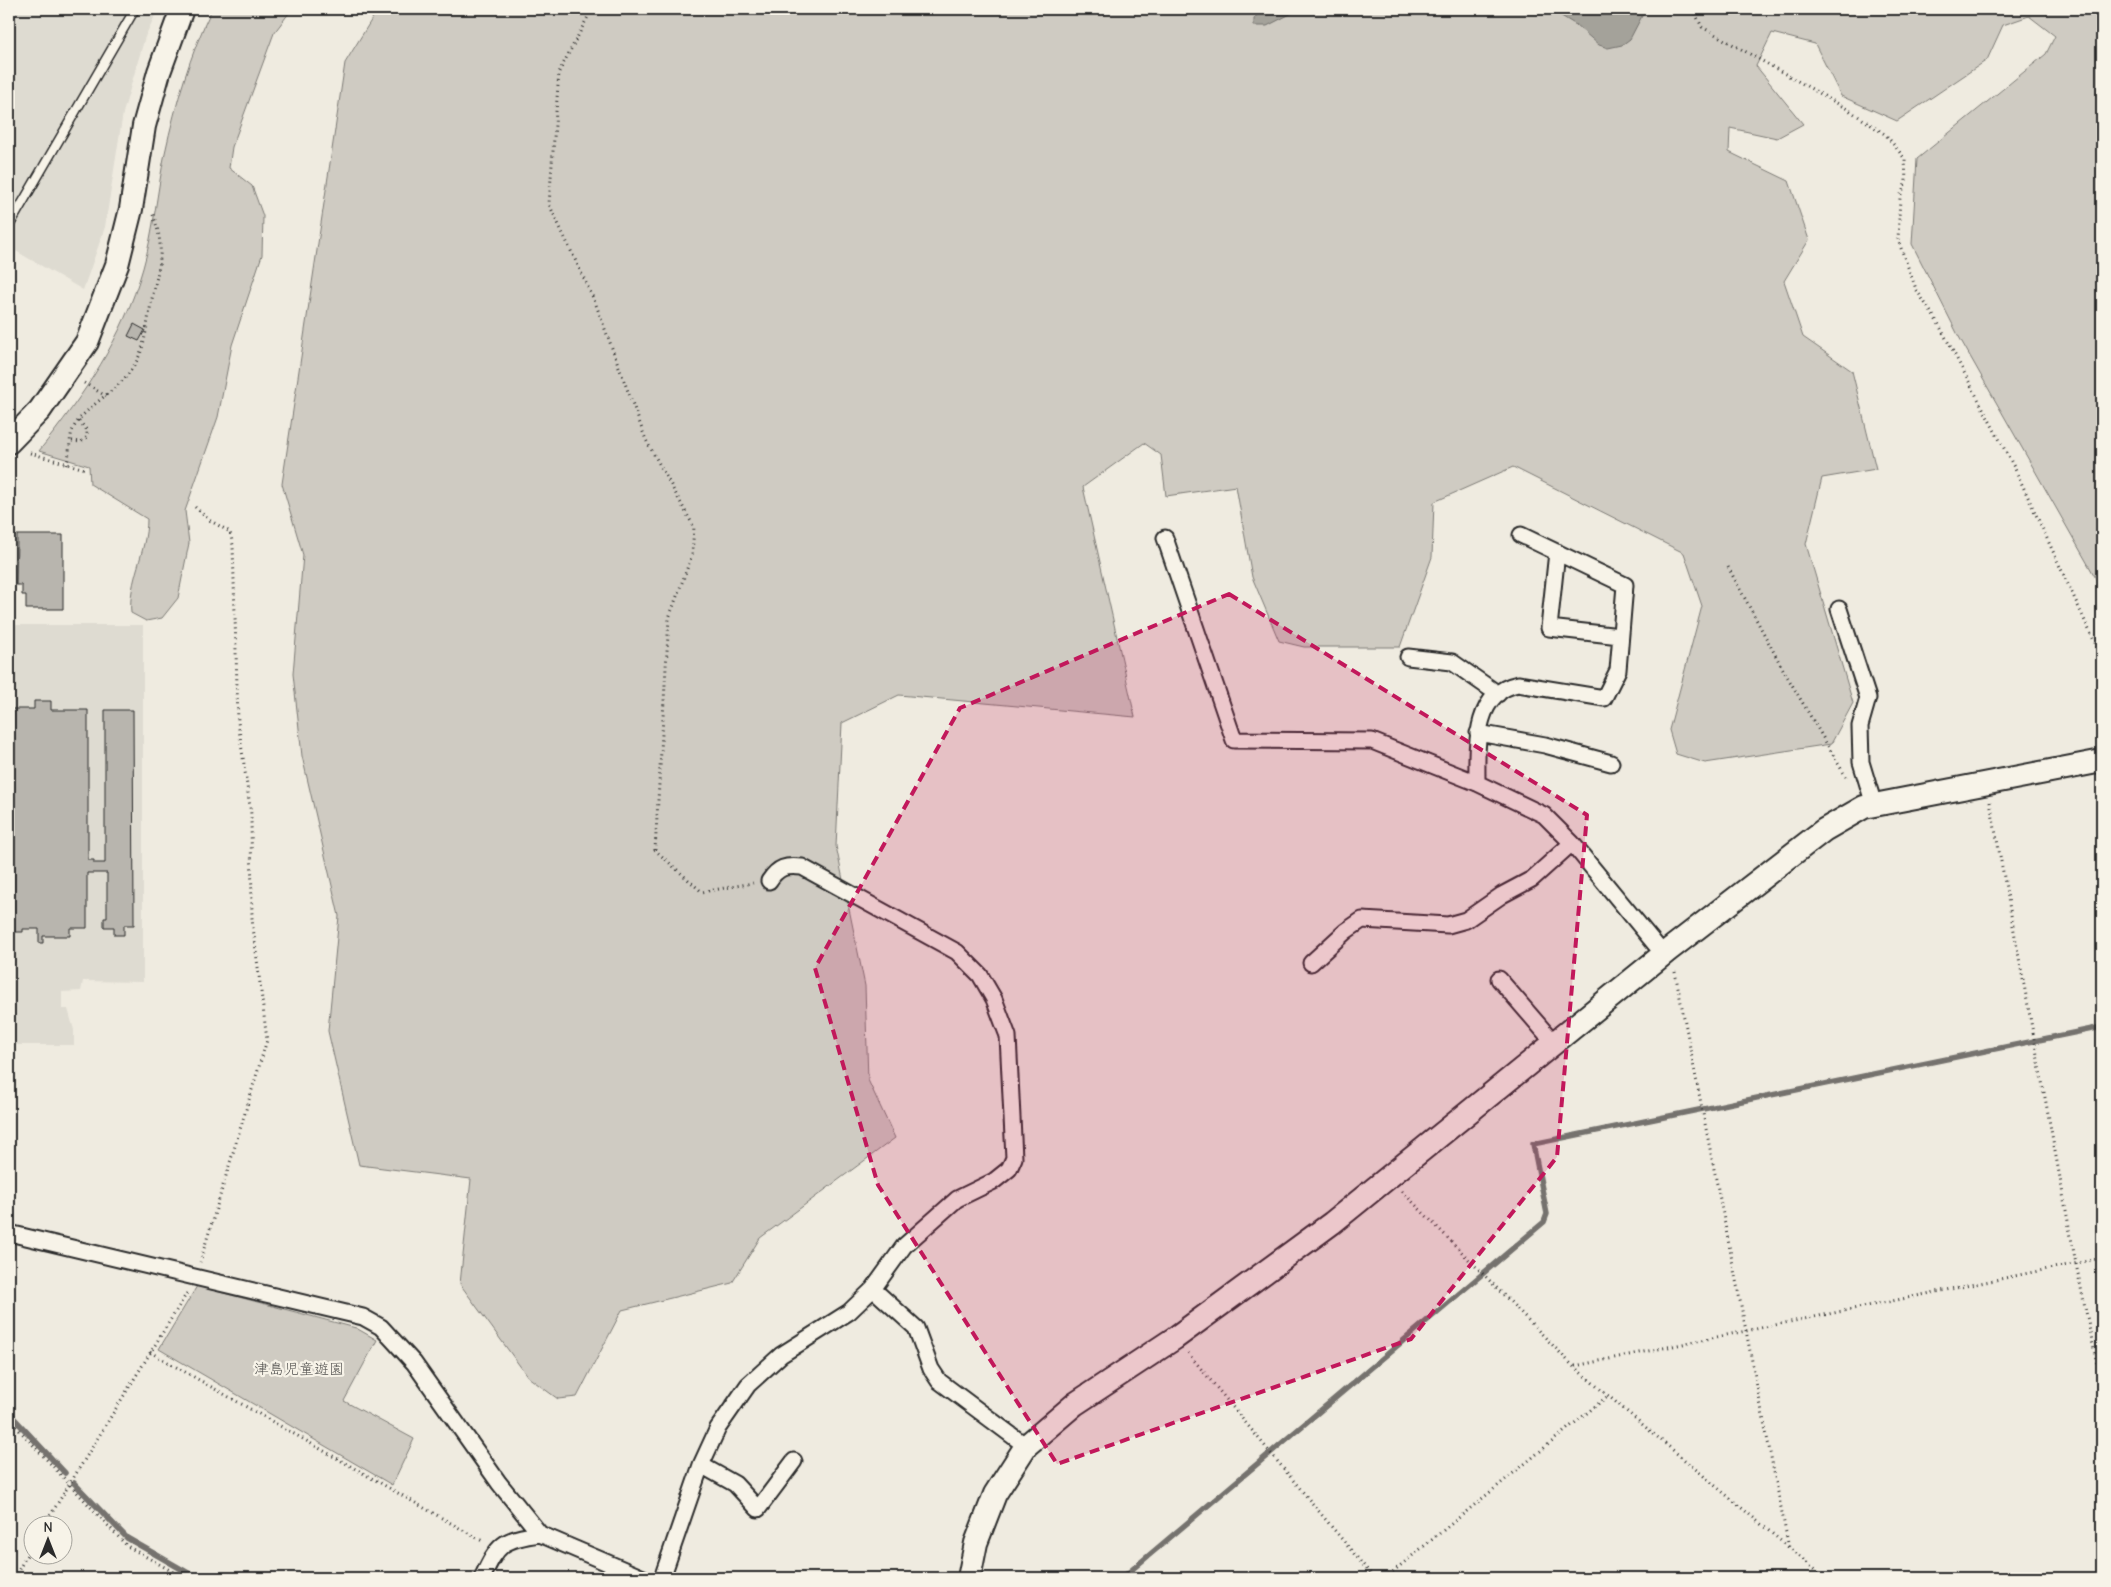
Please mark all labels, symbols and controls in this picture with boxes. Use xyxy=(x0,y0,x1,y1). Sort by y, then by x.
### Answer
park label: 津島児童遊園 xyxy=(254,1360,344,1378)
north arrow xyxy=(22,1514,72,1564)
text: N xyxy=(43,1519,53,1536)

